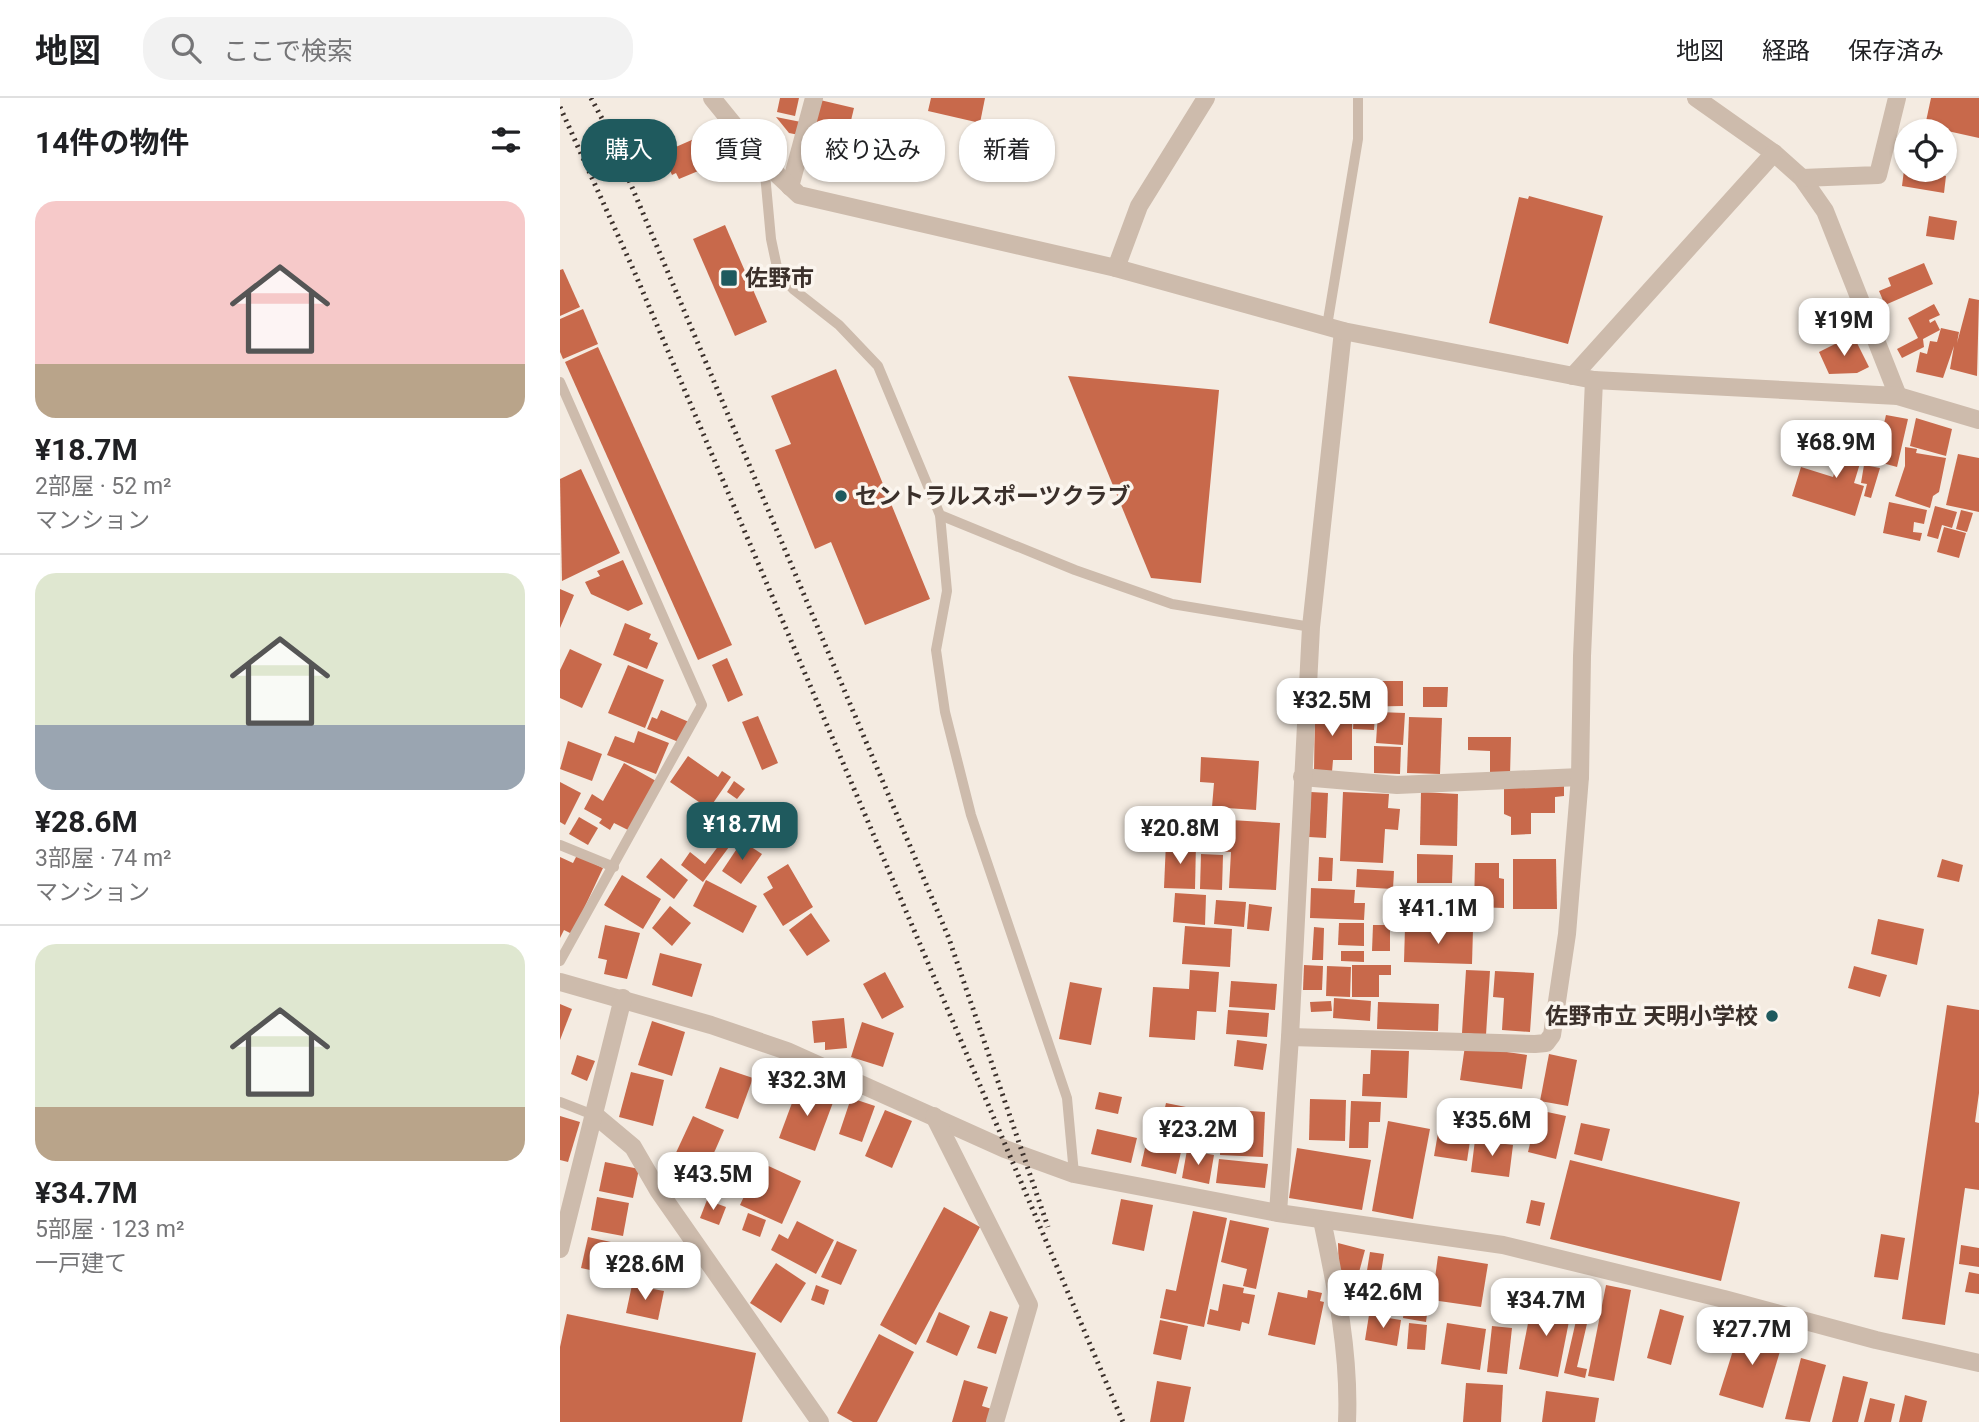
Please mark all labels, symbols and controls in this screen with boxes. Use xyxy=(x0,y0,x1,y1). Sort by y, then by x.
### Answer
search box xyxy=(143,17,633,80)
icon: search xyxy=(167,29,205,67)
text: 地図 xyxy=(35,31,101,70)
text: ここで検索 xyxy=(223,36,353,66)
text: 地図 xyxy=(1676,37,1724,65)
text: 経路 xyxy=(1762,37,1810,65)
text: 保存済み xyxy=(1848,37,1944,65)
chip: 購入 xyxy=(581,119,677,182)
chip: 賃貸 xyxy=(691,119,787,182)
chip: 絞り込み xyxy=(801,119,945,182)
chip: 新着 xyxy=(959,119,1055,182)
map controls xyxy=(1894,119,1957,182)
button: locate xyxy=(1894,119,1957,182)
icon: filters xyxy=(487,121,525,159)
text: 14件の物件 xyxy=(35,125,189,160)
icon: home xyxy=(217,246,343,372)
place label: 佐野市 xyxy=(745,265,814,292)
marker: 佐野市 xyxy=(719,268,739,288)
pin: ¥19M xyxy=(1803,299,1885,358)
text: ¥19M xyxy=(1815,307,1873,334)
pin: ¥68.9M xyxy=(1779,420,1893,480)
text: ¥68.9M xyxy=(1797,429,1875,456)
text: ¥18.7M xyxy=(35,432,138,467)
text: 2部屋 · 52 m² xyxy=(35,473,172,500)
place label: セントラルスポーツクラブ xyxy=(855,483,1131,510)
marker: セントラルスポーツクラブ xyxy=(833,488,849,504)
text: マンション xyxy=(35,507,150,534)
icon: home xyxy=(217,618,343,744)
pin: ¥32.5M xyxy=(1275,678,1389,738)
text: ¥32.5M xyxy=(1293,687,1371,714)
pin: ¥18.7M xyxy=(685,802,799,862)
text: ¥28.6M xyxy=(35,804,138,839)
pin: ¥20.8M xyxy=(1123,806,1237,866)
text: ¥18.7M xyxy=(703,811,781,838)
text: ¥20.8M xyxy=(1141,815,1219,842)
text: 3部屋 · 74 m² xyxy=(35,845,172,872)
text: マンション xyxy=(35,879,150,906)
pin: ¥41.1M xyxy=(1381,886,1495,946)
text: ¥41.1M xyxy=(1399,895,1477,922)
icon: home xyxy=(217,989,343,1115)
place label: 佐野市立 天明小学校 xyxy=(1545,1003,1758,1030)
marker: 佐野市立 天明小学校 xyxy=(1764,1008,1780,1024)
pin: ¥32.3M xyxy=(750,1058,864,1118)
text: ¥32.3M xyxy=(768,1067,846,1094)
pin: ¥35.6M xyxy=(1435,1098,1549,1158)
text: ¥35.6M xyxy=(1453,1107,1531,1134)
pin: ¥23.2M xyxy=(1141,1108,1255,1167)
text: ¥23.2M xyxy=(1159,1116,1237,1143)
pin: ¥43.5M xyxy=(656,1152,770,1212)
text: ¥43.5M xyxy=(674,1161,752,1188)
text: ¥34.7M xyxy=(35,1175,138,1210)
text: 5部屋 · 123 m² xyxy=(35,1216,184,1243)
pin: ¥28.6M xyxy=(588,1242,702,1302)
text: 一戸建て xyxy=(35,1250,127,1277)
text: ¥28.6M xyxy=(606,1251,684,1278)
pin: ¥42.6M xyxy=(1326,1270,1440,1330)
pin: ¥34.7M xyxy=(1489,1278,1603,1338)
text: ¥42.6M xyxy=(1344,1279,1422,1306)
text: ¥34.7M xyxy=(1507,1287,1585,1314)
pin: ¥27.7M xyxy=(1695,1308,1809,1367)
text: ¥27.7M xyxy=(1713,1316,1791,1343)

